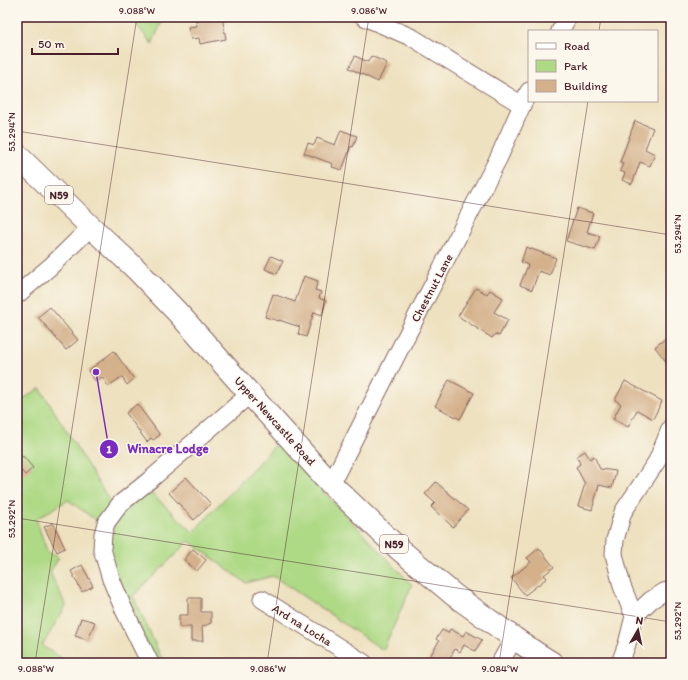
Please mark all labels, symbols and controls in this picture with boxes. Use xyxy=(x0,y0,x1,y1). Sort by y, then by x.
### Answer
text: 9.088°W xyxy=(119,4,156,17)
text: 9.086°W xyxy=(351,4,388,17)
scale bar xyxy=(32,30,118,56)
legend xyxy=(528,30,658,102)
text: 50 m xyxy=(38,37,64,51)
text: Road xyxy=(564,39,590,53)
text: Park xyxy=(564,59,588,73)
text: Building xyxy=(564,79,608,93)
text: 53.294°N xyxy=(5,112,18,152)
road number: N59 xyxy=(45,186,73,204)
text: 53.294°N xyxy=(671,214,684,254)
street label: Chestnut Lane xyxy=(408,251,456,324)
street label: Upper Newcastle Road xyxy=(231,374,319,469)
callout: Winacre Lodge xyxy=(99,436,216,461)
text: Winacre Lodge xyxy=(127,441,209,457)
text: 1 xyxy=(106,442,112,456)
text: 53.292°N xyxy=(5,499,18,538)
road number: N59 xyxy=(380,535,408,553)
street label: Ard na Locha xyxy=(270,601,335,649)
text: 53.292°N xyxy=(671,601,684,640)
north arrow xyxy=(618,610,658,650)
text: N xyxy=(635,614,644,628)
text: 9.088°W xyxy=(18,662,55,675)
text: 9.086°W xyxy=(250,662,287,675)
text: 9.084°W xyxy=(482,662,519,675)

